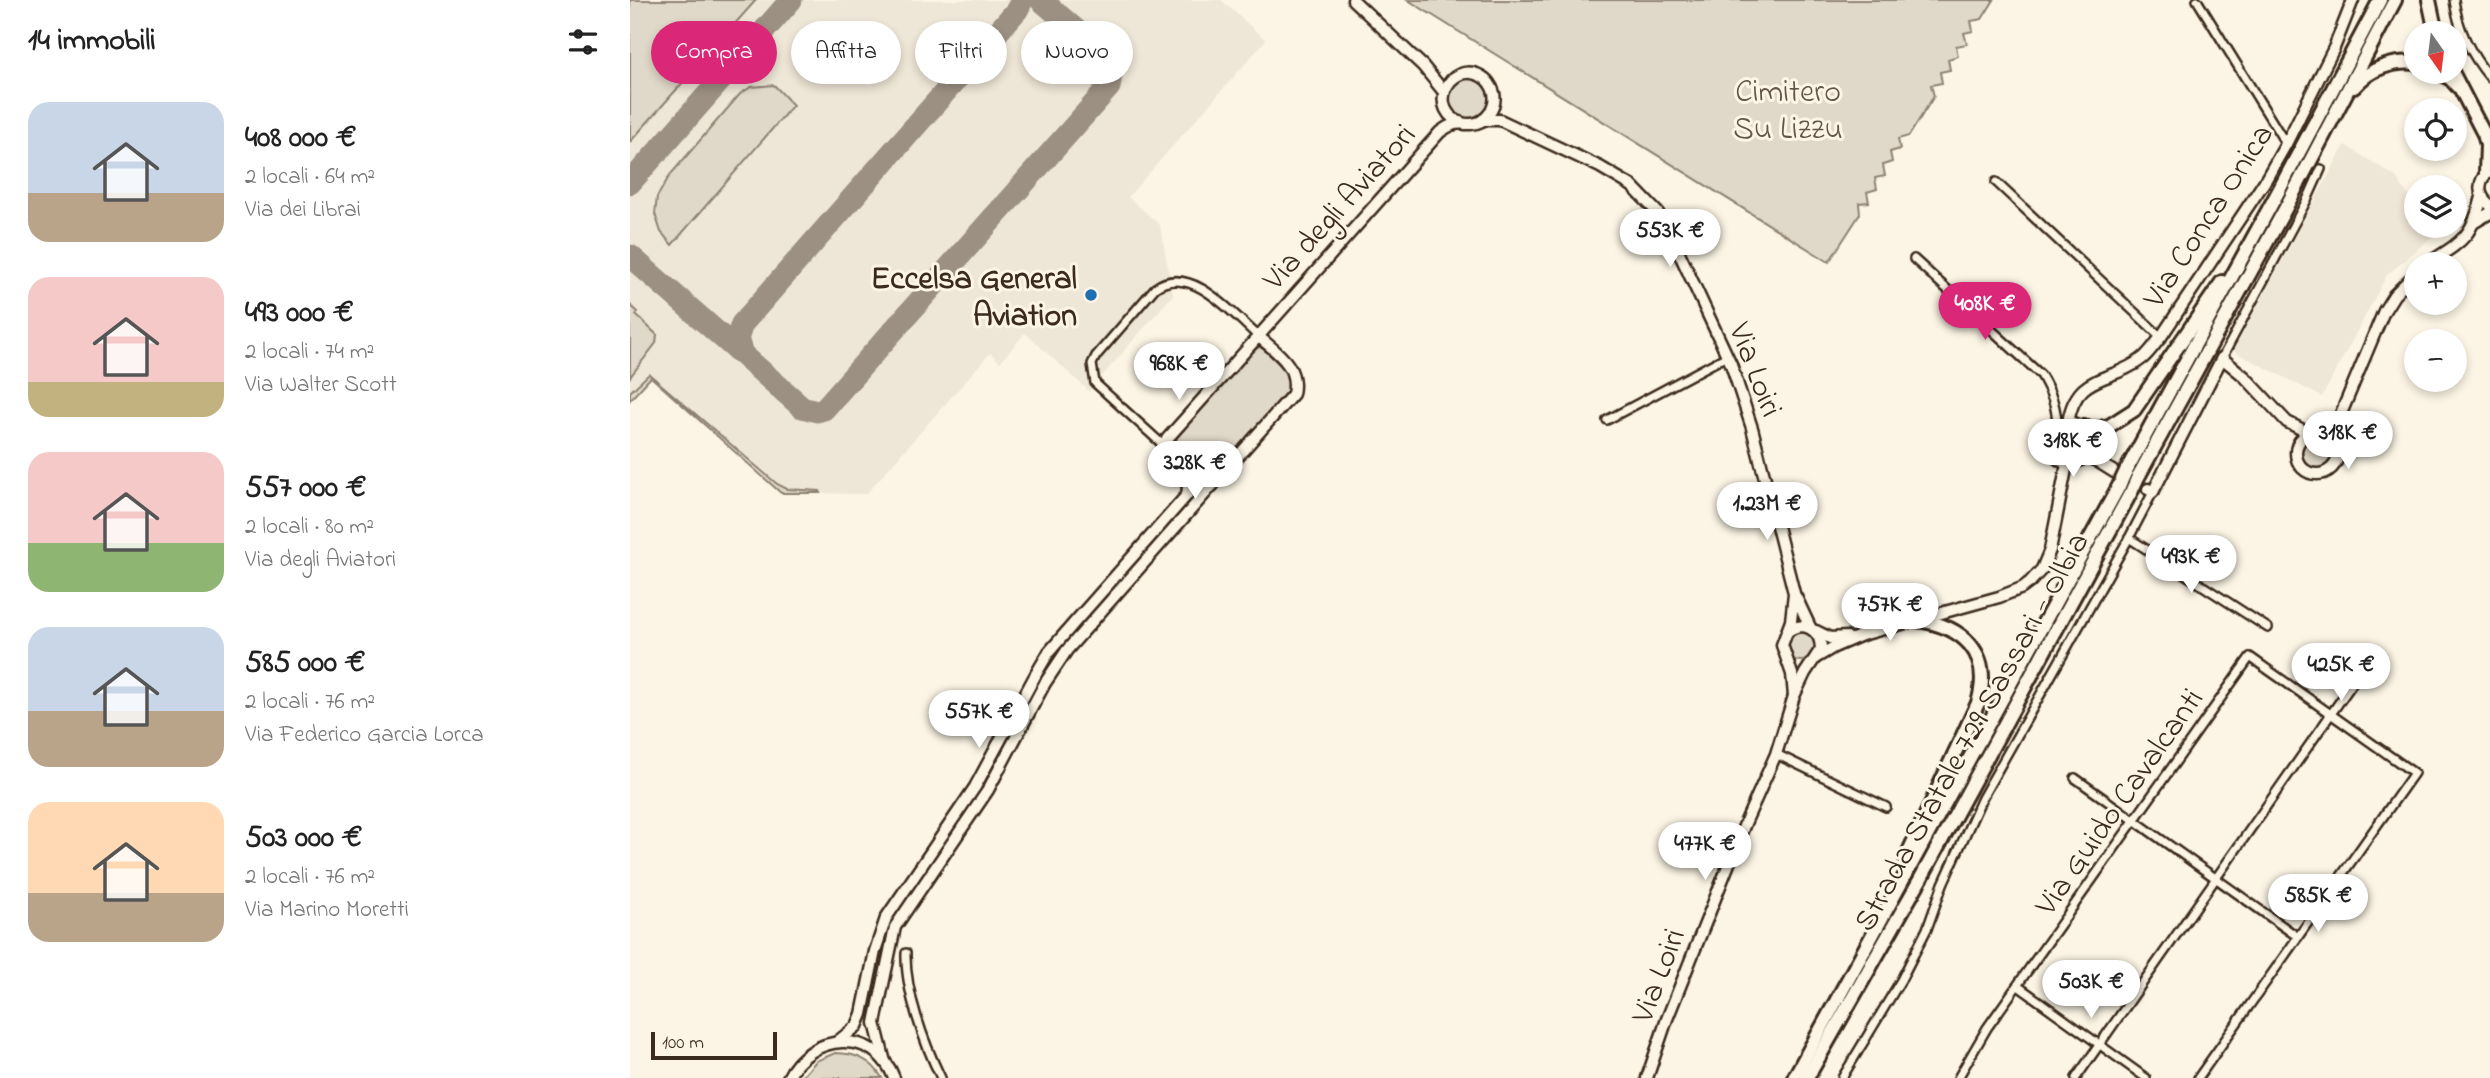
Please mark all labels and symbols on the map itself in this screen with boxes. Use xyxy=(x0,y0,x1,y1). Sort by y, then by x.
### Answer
north arrow xyxy=(2404,21,2468,84)
park label: Cimitero Su Lizzu xyxy=(1733,70,1843,154)
street label: Via degli Aviatori xyxy=(1252,114,1428,303)
street label: Via Conca Onica xyxy=(2132,116,2287,319)
pin: 553K € xyxy=(1613,210,1727,269)
place label: Eccelsa General Aviation xyxy=(871,257,1077,341)
pin: 408K € xyxy=(1928,282,2042,342)
marker: Eccelsa General Aviation xyxy=(1083,287,1099,303)
street label: Via Loiri xyxy=(1714,315,1793,424)
pin: 968K € xyxy=(1122,342,1236,402)
pin: 318K € xyxy=(2291,412,2405,471)
pin: 318K € xyxy=(2016,420,2130,479)
pin: 328K € xyxy=(1138,442,1252,501)
pin: 1.23M € xyxy=(1702,482,1832,542)
street label: Strada Statale 729 Sassari - Olbia xyxy=(1843,524,2103,941)
pin: 493K € xyxy=(2134,536,2248,595)
pin: 757K € xyxy=(1833,584,1947,643)
pin: 425K € xyxy=(2284,644,2398,703)
street label: Via Guido Cavalcanti xyxy=(2024,680,2217,927)
pin: 557K € xyxy=(922,690,1036,750)
pin: 477K € xyxy=(1648,822,1762,882)
pin: 585K € xyxy=(2261,874,2375,934)
street label: Via Loiri xyxy=(1620,922,1700,1031)
pin: 503K € xyxy=(2034,960,2148,1020)
scale bar xyxy=(651,1029,777,1061)

